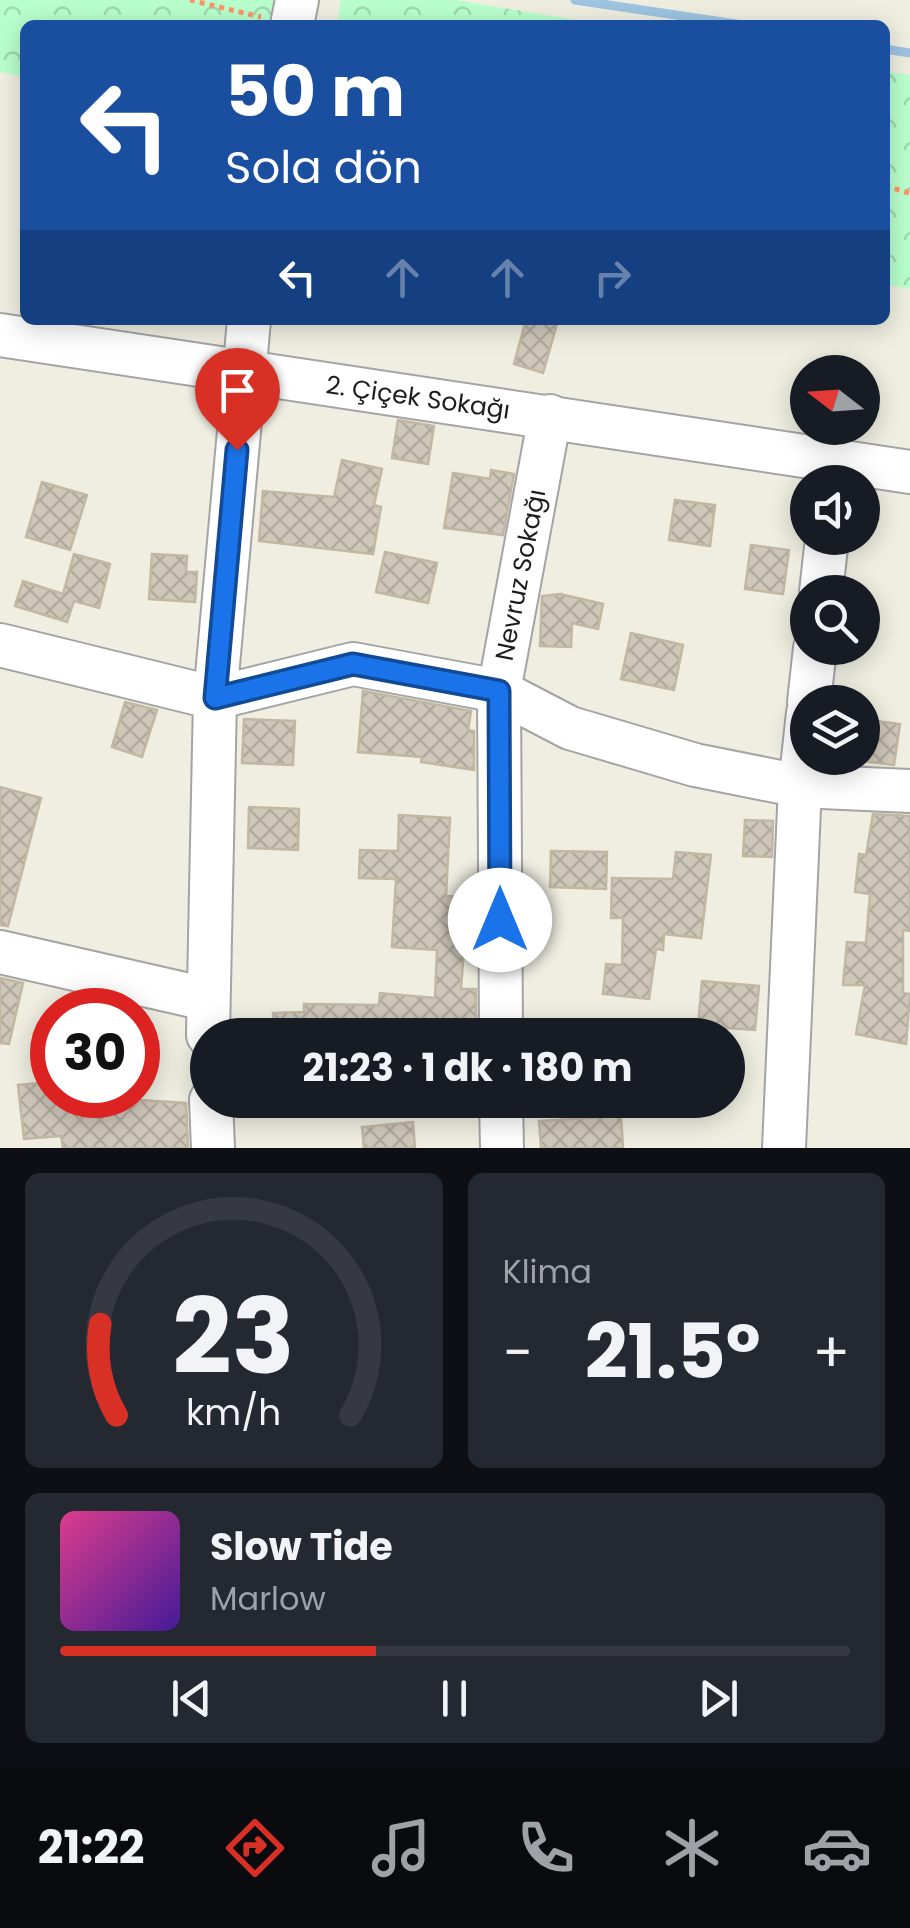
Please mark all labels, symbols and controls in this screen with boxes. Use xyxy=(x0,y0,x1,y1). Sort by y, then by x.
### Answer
text: 50 m xyxy=(225,42,405,141)
icon: left xyxy=(60,60,190,190)
text: Sola dön xyxy=(225,136,422,199)
icon: left xyxy=(270,250,325,305)
icon: ahead xyxy=(375,250,430,305)
icon: ahead xyxy=(480,250,535,305)
icon: right xyxy=(585,250,640,305)
pin xyxy=(195,348,280,451)
north arrow xyxy=(790,355,880,445)
map controls xyxy=(790,355,880,775)
icon: arrive xyxy=(210,363,265,418)
street label: 2. Çiçek Sokağı xyxy=(324,367,512,428)
button: sound xyxy=(790,465,880,555)
street label: Nevruz Sokağı xyxy=(487,486,554,664)
button: search xyxy=(790,575,880,665)
button: layers xyxy=(790,685,880,775)
position arrow xyxy=(448,868,552,972)
speed limit sign: 30 xyxy=(30,988,160,1118)
text: 21:23 · 1 dk · 180 m xyxy=(302,1041,633,1094)
text: Klima xyxy=(503,1249,592,1294)
text: 23 xyxy=(173,1264,295,1409)
text: 21.5° xyxy=(585,1299,760,1404)
text: − xyxy=(503,1314,533,1391)
text: + xyxy=(812,1314,850,1391)
text: km/h xyxy=(186,1387,281,1438)
text: Slow Tide xyxy=(210,1520,393,1573)
text: Marlow xyxy=(210,1576,326,1621)
icon: previous xyxy=(164,1671,219,1726)
icon: pause xyxy=(427,1671,482,1726)
icon: next xyxy=(691,1671,746,1726)
icon: directions xyxy=(220,1813,290,1883)
icon: music xyxy=(366,1813,436,1883)
icon: phone xyxy=(511,1813,581,1883)
icon: climate xyxy=(657,1813,727,1883)
icon: car xyxy=(802,1813,872,1883)
text: 21:22 xyxy=(38,1816,145,1879)

